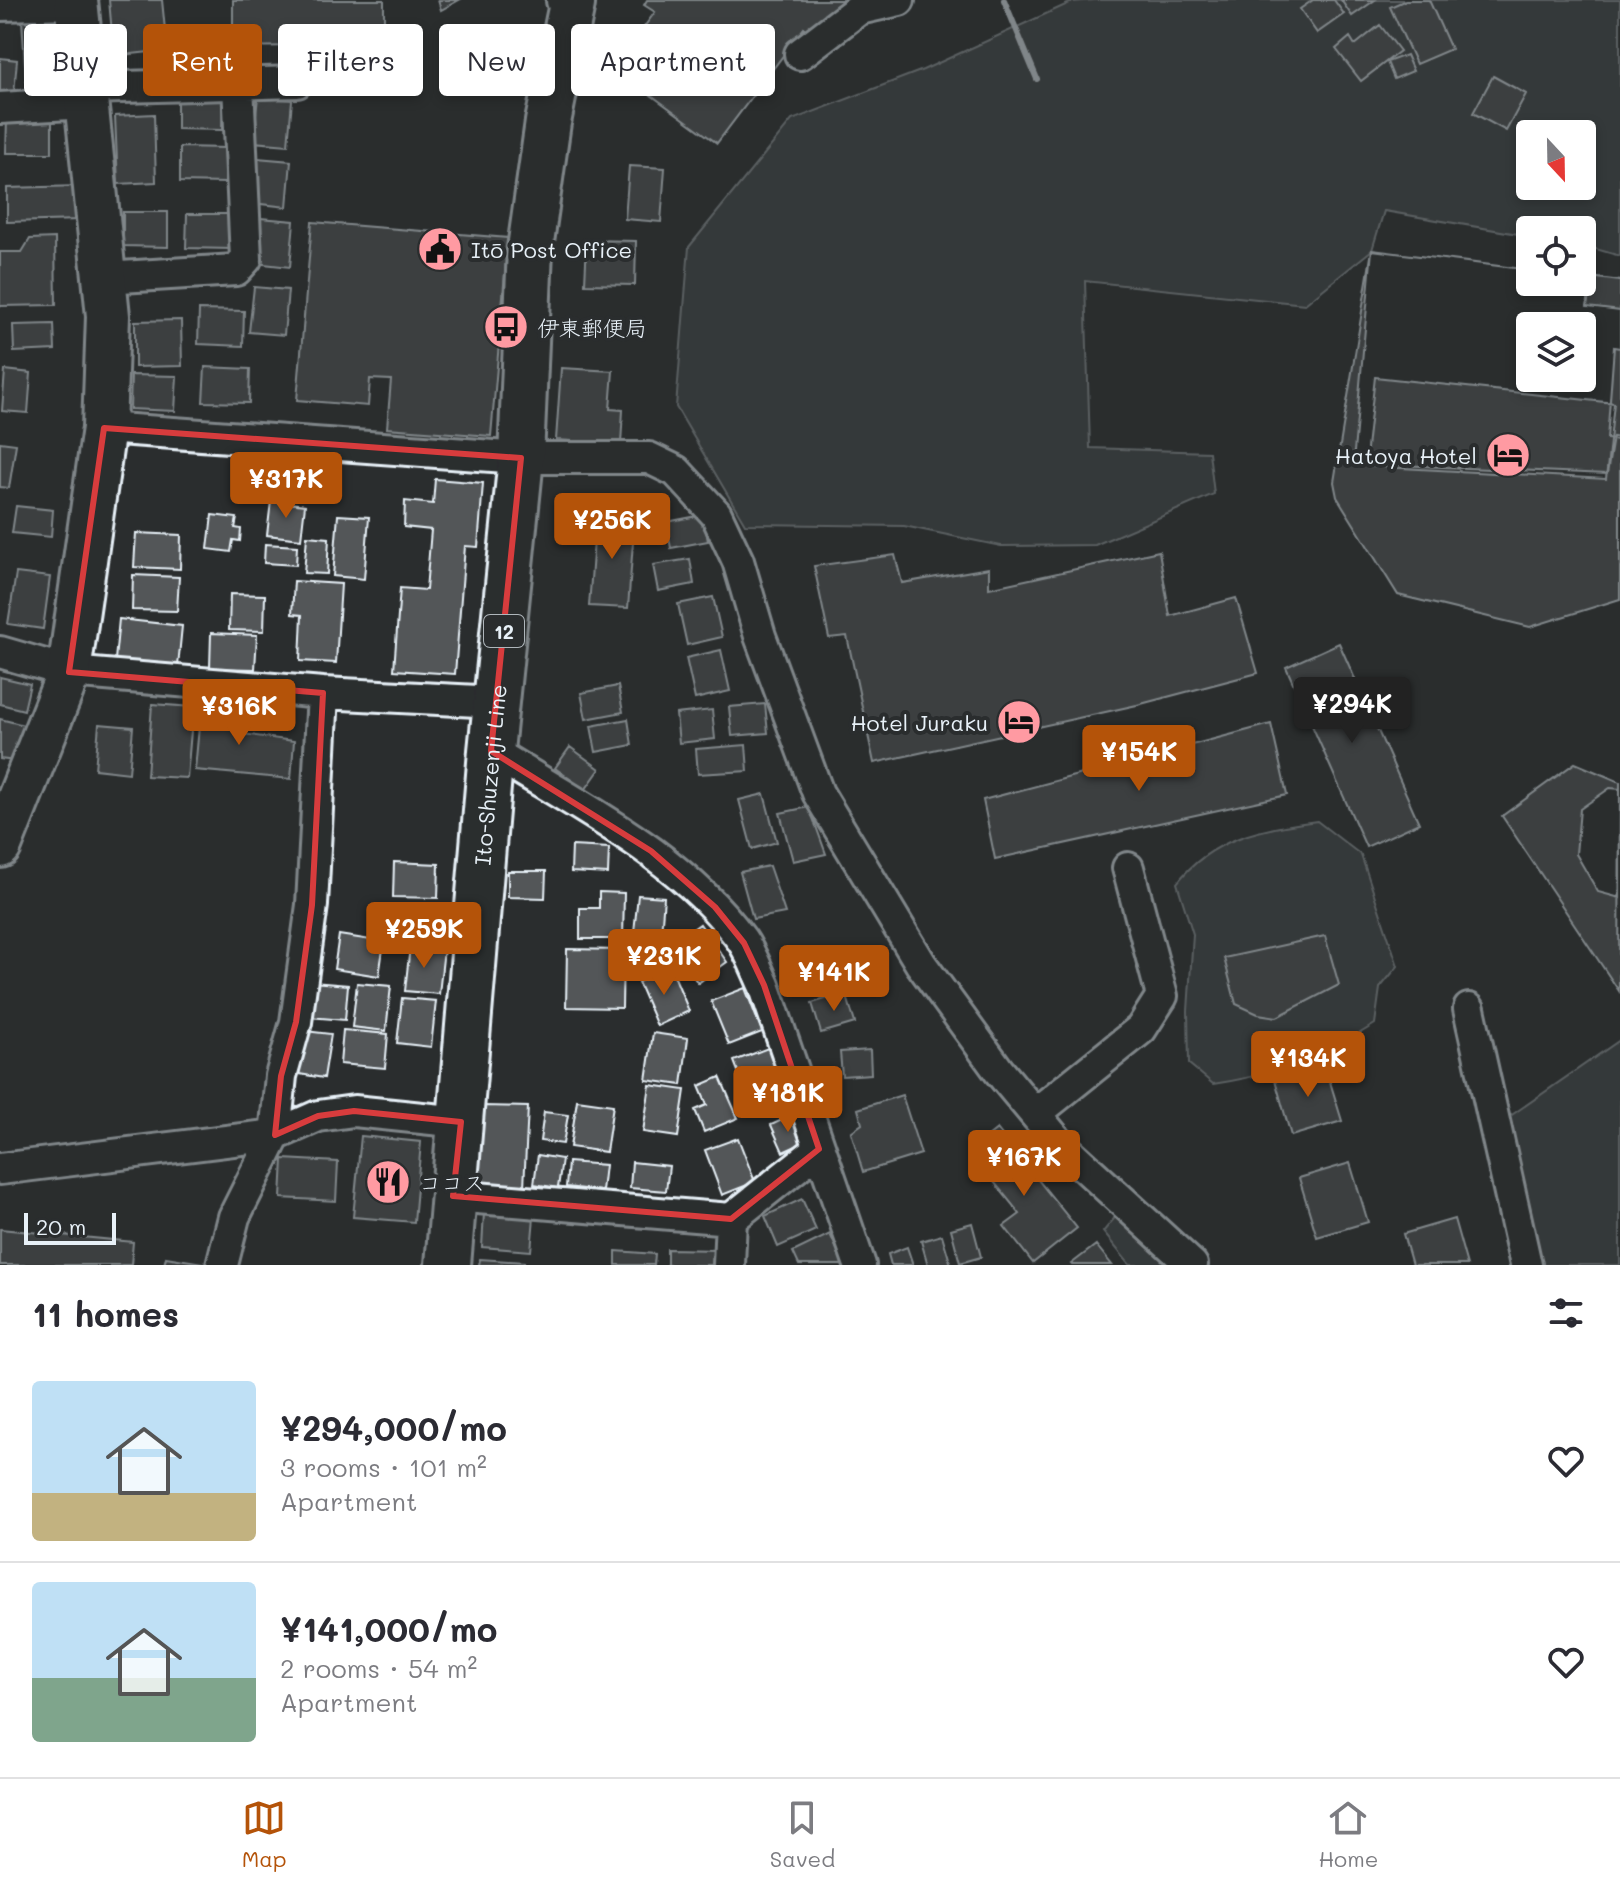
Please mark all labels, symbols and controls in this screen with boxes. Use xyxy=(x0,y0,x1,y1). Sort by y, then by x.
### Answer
chip: Buy xyxy=(24,24,127,96)
chip: Rent xyxy=(143,24,262,96)
chip: Filters xyxy=(278,24,423,96)
chip: New xyxy=(439,24,555,96)
chip: Apartment xyxy=(571,24,775,96)
north arrow xyxy=(1516,120,1596,200)
map controls xyxy=(1516,120,1596,392)
button: locate xyxy=(1516,216,1596,296)
public building icon: Itō Post Office xyxy=(416,225,464,273)
place label: Itō Post Office xyxy=(471,235,632,264)
bus stop icon: 伊東郵便局 xyxy=(482,303,530,351)
button: layers xyxy=(1516,312,1596,392)
place label: 伊東郵便局 xyxy=(537,313,647,342)
hotel icon: Hatoya Hotel xyxy=(1484,431,1532,479)
place label: Hatoya Hotel xyxy=(1335,441,1477,470)
pin: ¥317K xyxy=(230,452,342,520)
text: ¥317K xyxy=(248,461,324,495)
pin: ¥256K xyxy=(556,493,668,561)
text: ¥256K xyxy=(572,502,652,536)
road number: 12 xyxy=(484,615,524,647)
pin: ¥294K xyxy=(1296,677,1408,745)
pin: ¥316K xyxy=(183,679,295,747)
street label: Ito-Shuzenji Line xyxy=(467,683,512,867)
text: ¥294K xyxy=(1312,686,1392,720)
text: ¥316K xyxy=(201,688,278,722)
hotel icon: Hotel Juraku xyxy=(995,698,1043,746)
place label: Hotel Juraku xyxy=(851,708,988,737)
pin: ¥154K xyxy=(1083,725,1195,793)
text: ¥154K xyxy=(1100,734,1178,768)
pin: ¥259K xyxy=(368,902,480,970)
text: ¥259K xyxy=(384,911,464,945)
pin: ¥231K xyxy=(608,929,720,997)
text: ¥231K xyxy=(626,938,702,972)
pin: ¥141K xyxy=(778,945,890,1013)
text: ¥141K xyxy=(797,954,871,988)
pin: ¥134K xyxy=(1252,1031,1364,1099)
text: ¥134K xyxy=(1269,1040,1347,1074)
pin: ¥181K xyxy=(732,1066,844,1134)
text: ¥181K xyxy=(751,1075,825,1109)
pin: ¥167K xyxy=(968,1130,1080,1198)
text: ¥167K xyxy=(986,1139,1062,1173)
restaurant icon: ココス xyxy=(364,1158,412,1206)
place label: ココス xyxy=(419,1168,485,1197)
scale bar xyxy=(24,1209,116,1245)
text: 20 m xyxy=(36,1212,86,1241)
text: 11 homes xyxy=(32,1291,179,1336)
icon: filters xyxy=(1544,1291,1588,1335)
text: ¥294,000/mo xyxy=(280,1405,507,1450)
icon: home xyxy=(96,1413,192,1509)
icon: heart xyxy=(1544,1439,1588,1483)
text: 3 rooms · 101 m² xyxy=(280,1450,487,1484)
text: Apartment xyxy=(280,1484,417,1518)
text: ¥141,000/mo xyxy=(280,1606,497,1651)
icon: home xyxy=(96,1614,192,1710)
icon: heart xyxy=(1544,1640,1588,1684)
text: 2 rooms · 54 m² xyxy=(280,1651,477,1685)
text: Apartment xyxy=(280,1685,417,1719)
tab: Map xyxy=(242,1796,286,1873)
tab: Saved xyxy=(770,1796,835,1873)
tab: Home xyxy=(1318,1796,1378,1873)

